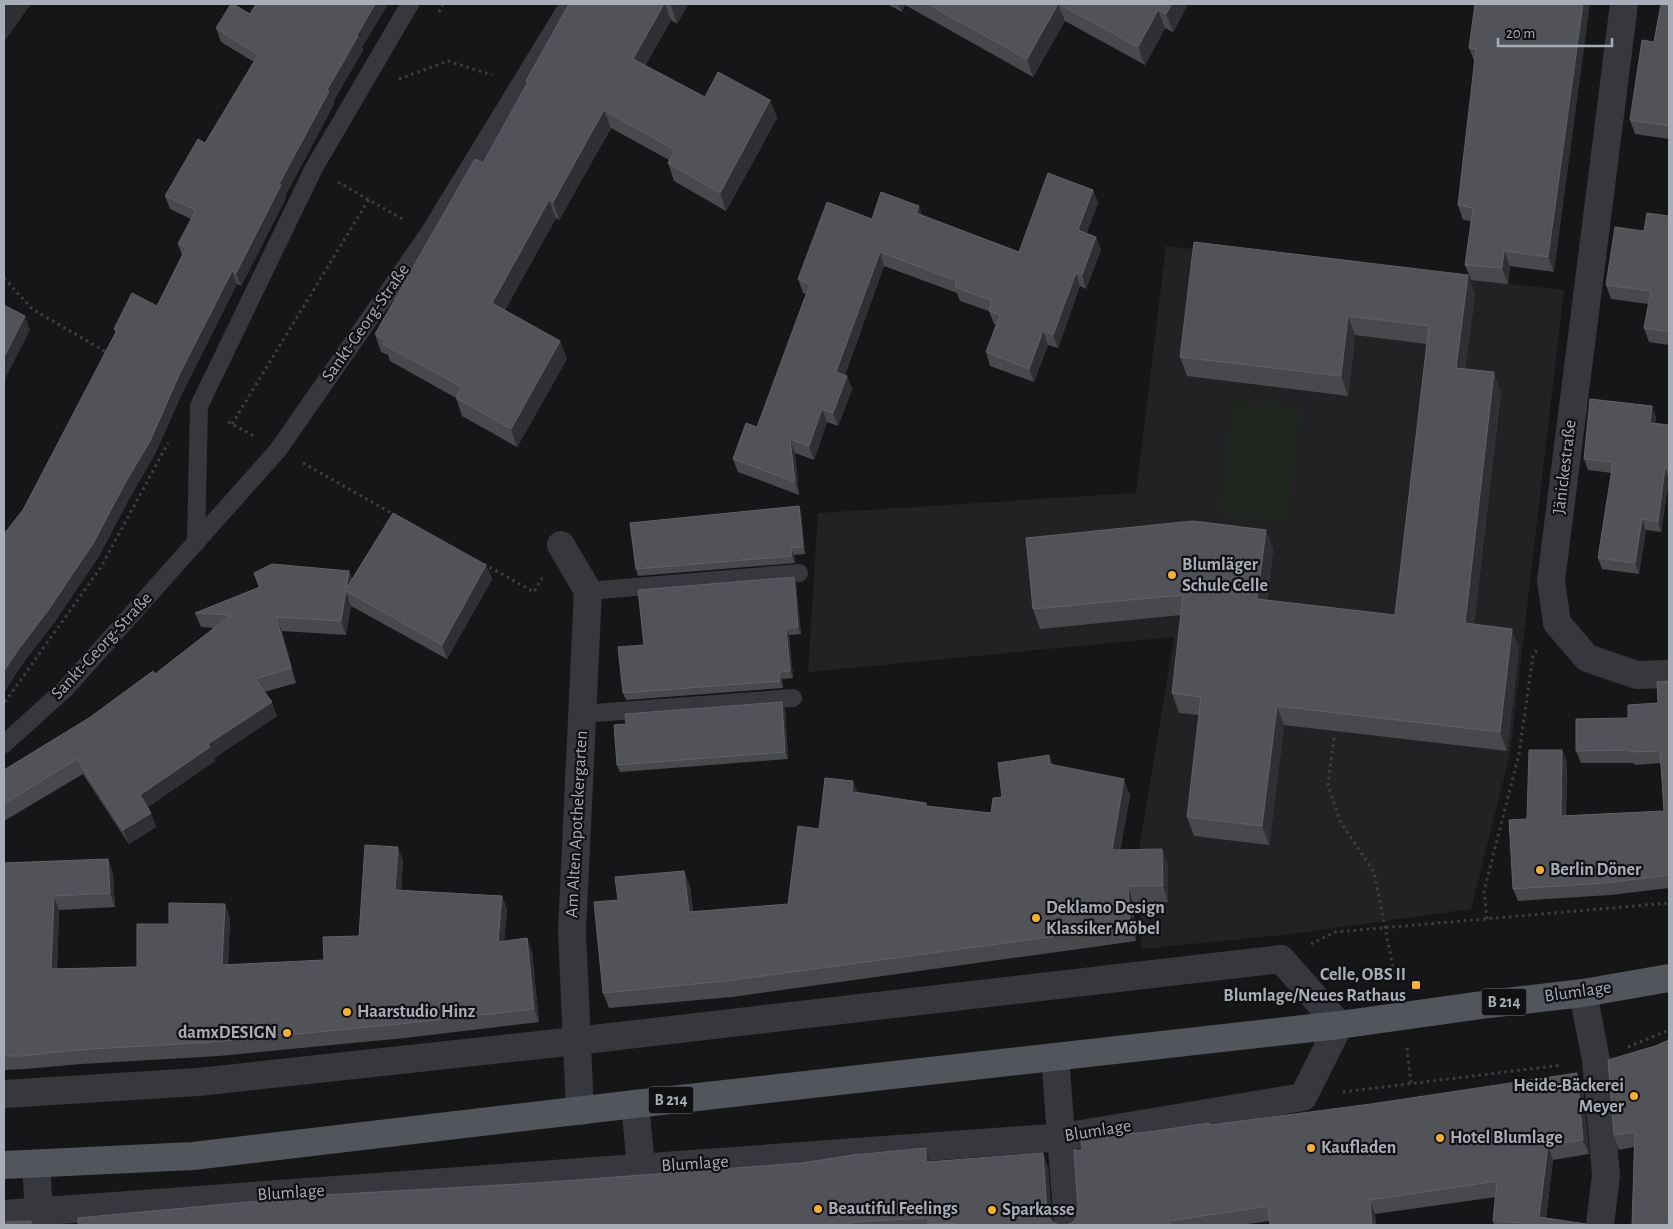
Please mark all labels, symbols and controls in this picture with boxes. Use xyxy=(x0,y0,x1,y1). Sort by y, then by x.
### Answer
scale bar xyxy=(1498,15,1612,47)
text: 20 m xyxy=(1506,26,1535,41)
street label: Sankt-Georg-Straße xyxy=(319,261,413,385)
street label: Jänickestraße xyxy=(1550,419,1580,515)
place label: Blumläger Schule Celle xyxy=(1182,556,1268,595)
marker: Blumläger Schule Celle xyxy=(1166,569,1178,581)
street label: Sankt-Georg-Straße xyxy=(48,589,156,703)
street label: Am Alten Apothekergarten xyxy=(563,730,591,918)
place label: Berlin Döner xyxy=(1550,861,1642,879)
marker: Berlin Döner xyxy=(1534,864,1546,876)
place label: Deklamo Design Klassiker Möbel xyxy=(1046,899,1165,938)
marker: Deklamo Design Klassiker Möbel xyxy=(1030,912,1042,924)
place label: Celle, OBS II Blumlage/Neues Rathaus xyxy=(1223,966,1406,1005)
street label: Blumlage xyxy=(1543,978,1613,1006)
marker: Celle, OBS II Blumlage/Neues Rathaus xyxy=(1410,979,1422,991)
road number: B 214 xyxy=(1482,989,1526,1016)
place label: Haarstudio Hinz xyxy=(357,1003,476,1021)
marker: Haarstudio Hinz xyxy=(341,1006,353,1018)
place label: damxDESIGN xyxy=(178,1024,277,1042)
marker: damxDESIGN xyxy=(281,1027,293,1039)
place label: Heide-Bäckerei Meyer xyxy=(1513,1077,1625,1116)
road number: B 214 xyxy=(648,1086,694,1114)
marker: Heide-Bäckerei Meyer xyxy=(1628,1090,1640,1102)
street label: Blumlage xyxy=(1063,1117,1133,1145)
place label: Hotel Blumlage xyxy=(1450,1129,1563,1147)
marker: Hotel Blumlage xyxy=(1434,1132,1446,1144)
place label: Kaufladen xyxy=(1321,1139,1396,1157)
marker: Kaufladen xyxy=(1305,1142,1317,1154)
street label: Blumlage xyxy=(661,1153,729,1175)
street label: Blumlage xyxy=(257,1182,325,1204)
place label: Beautiful Feelings xyxy=(828,1200,958,1218)
place label: Sparkasse xyxy=(1002,1201,1075,1219)
marker: Beautiful Feelings xyxy=(812,1203,824,1215)
marker: Sparkasse xyxy=(986,1204,998,1216)

